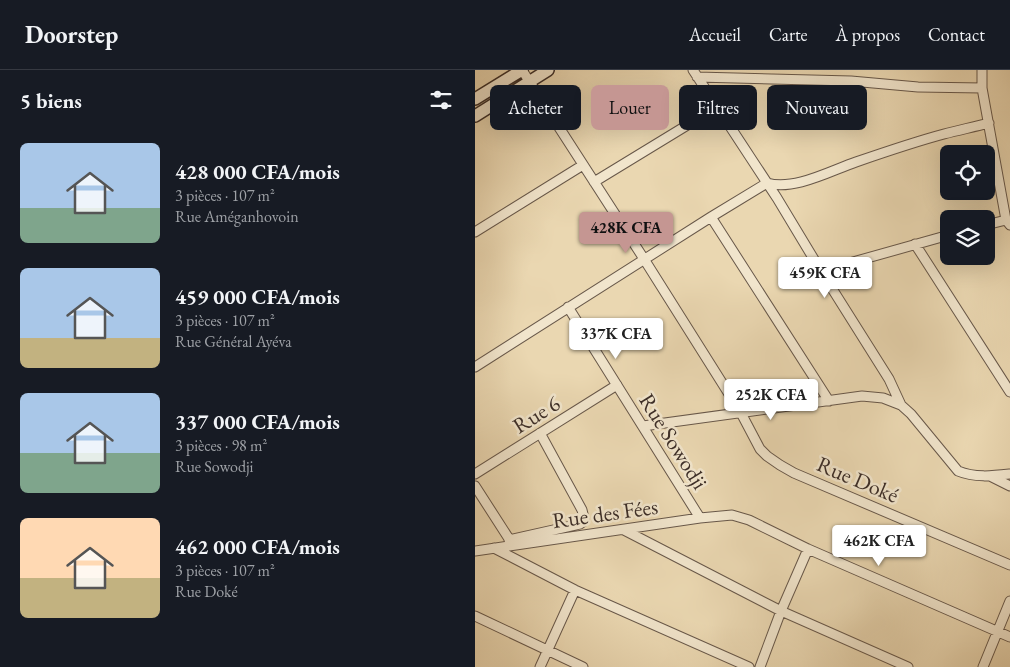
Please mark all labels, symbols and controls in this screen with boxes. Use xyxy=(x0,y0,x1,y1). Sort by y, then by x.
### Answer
text: Doorstep xyxy=(25,19,118,50)
text: Accueil xyxy=(689,23,741,46)
text: Carte xyxy=(769,23,808,46)
text: À propos xyxy=(836,23,900,46)
text: Contact xyxy=(928,23,985,46)
chip: Acheter xyxy=(490,85,581,130)
chip: Louer xyxy=(591,85,669,130)
chip: Filtres xyxy=(679,85,757,130)
chip: Nouveau xyxy=(767,85,867,130)
icon: filters xyxy=(427,86,455,114)
text: 5 biens xyxy=(20,87,82,114)
map controls xyxy=(940,145,995,265)
button: locate xyxy=(940,145,995,200)
text: 428 000 CFA/mois xyxy=(175,158,340,185)
icon: home xyxy=(60,163,120,223)
text: 3 pièces · 107 m² xyxy=(175,185,275,206)
text: Rue Améganhovoin xyxy=(175,206,299,227)
button: layers xyxy=(940,210,995,265)
pin: 428K CFA xyxy=(574,212,678,254)
text: 428K CFA xyxy=(590,217,662,238)
pin: 459K CFA xyxy=(773,256,877,299)
text: 459K CFA xyxy=(789,262,861,283)
text: 459 000 CFA/mois xyxy=(175,283,340,310)
icon: home xyxy=(60,288,120,348)
text: 3 pièces · 107 m² xyxy=(175,310,275,331)
pin: 337K CFA xyxy=(564,318,668,360)
text: 337K CFA xyxy=(580,323,652,344)
text: Rue Général Ayéva xyxy=(175,331,292,352)
pin: 252K CFA xyxy=(719,378,823,421)
text: 252K CFA xyxy=(735,384,807,405)
street label: Rue 6 xyxy=(507,388,566,440)
street label: Rue Sowodji xyxy=(633,388,714,495)
text: 337 000 CFA/mois xyxy=(175,408,340,435)
icon: home xyxy=(60,413,120,473)
text: 3 pièces · 98 m² xyxy=(175,435,267,456)
street label: Rue Doké xyxy=(812,449,904,510)
text: Rue Sowodji xyxy=(175,456,254,477)
street label: Rue des Fées xyxy=(550,492,660,535)
pin: 462K CFA xyxy=(827,524,931,567)
text: 462K CFA xyxy=(843,530,915,551)
text: 462 000 CFA/mois xyxy=(175,533,340,560)
icon: home xyxy=(60,538,120,598)
text: 3 pièces · 107 m² xyxy=(175,560,275,581)
text: Rue Doké xyxy=(175,581,238,602)

